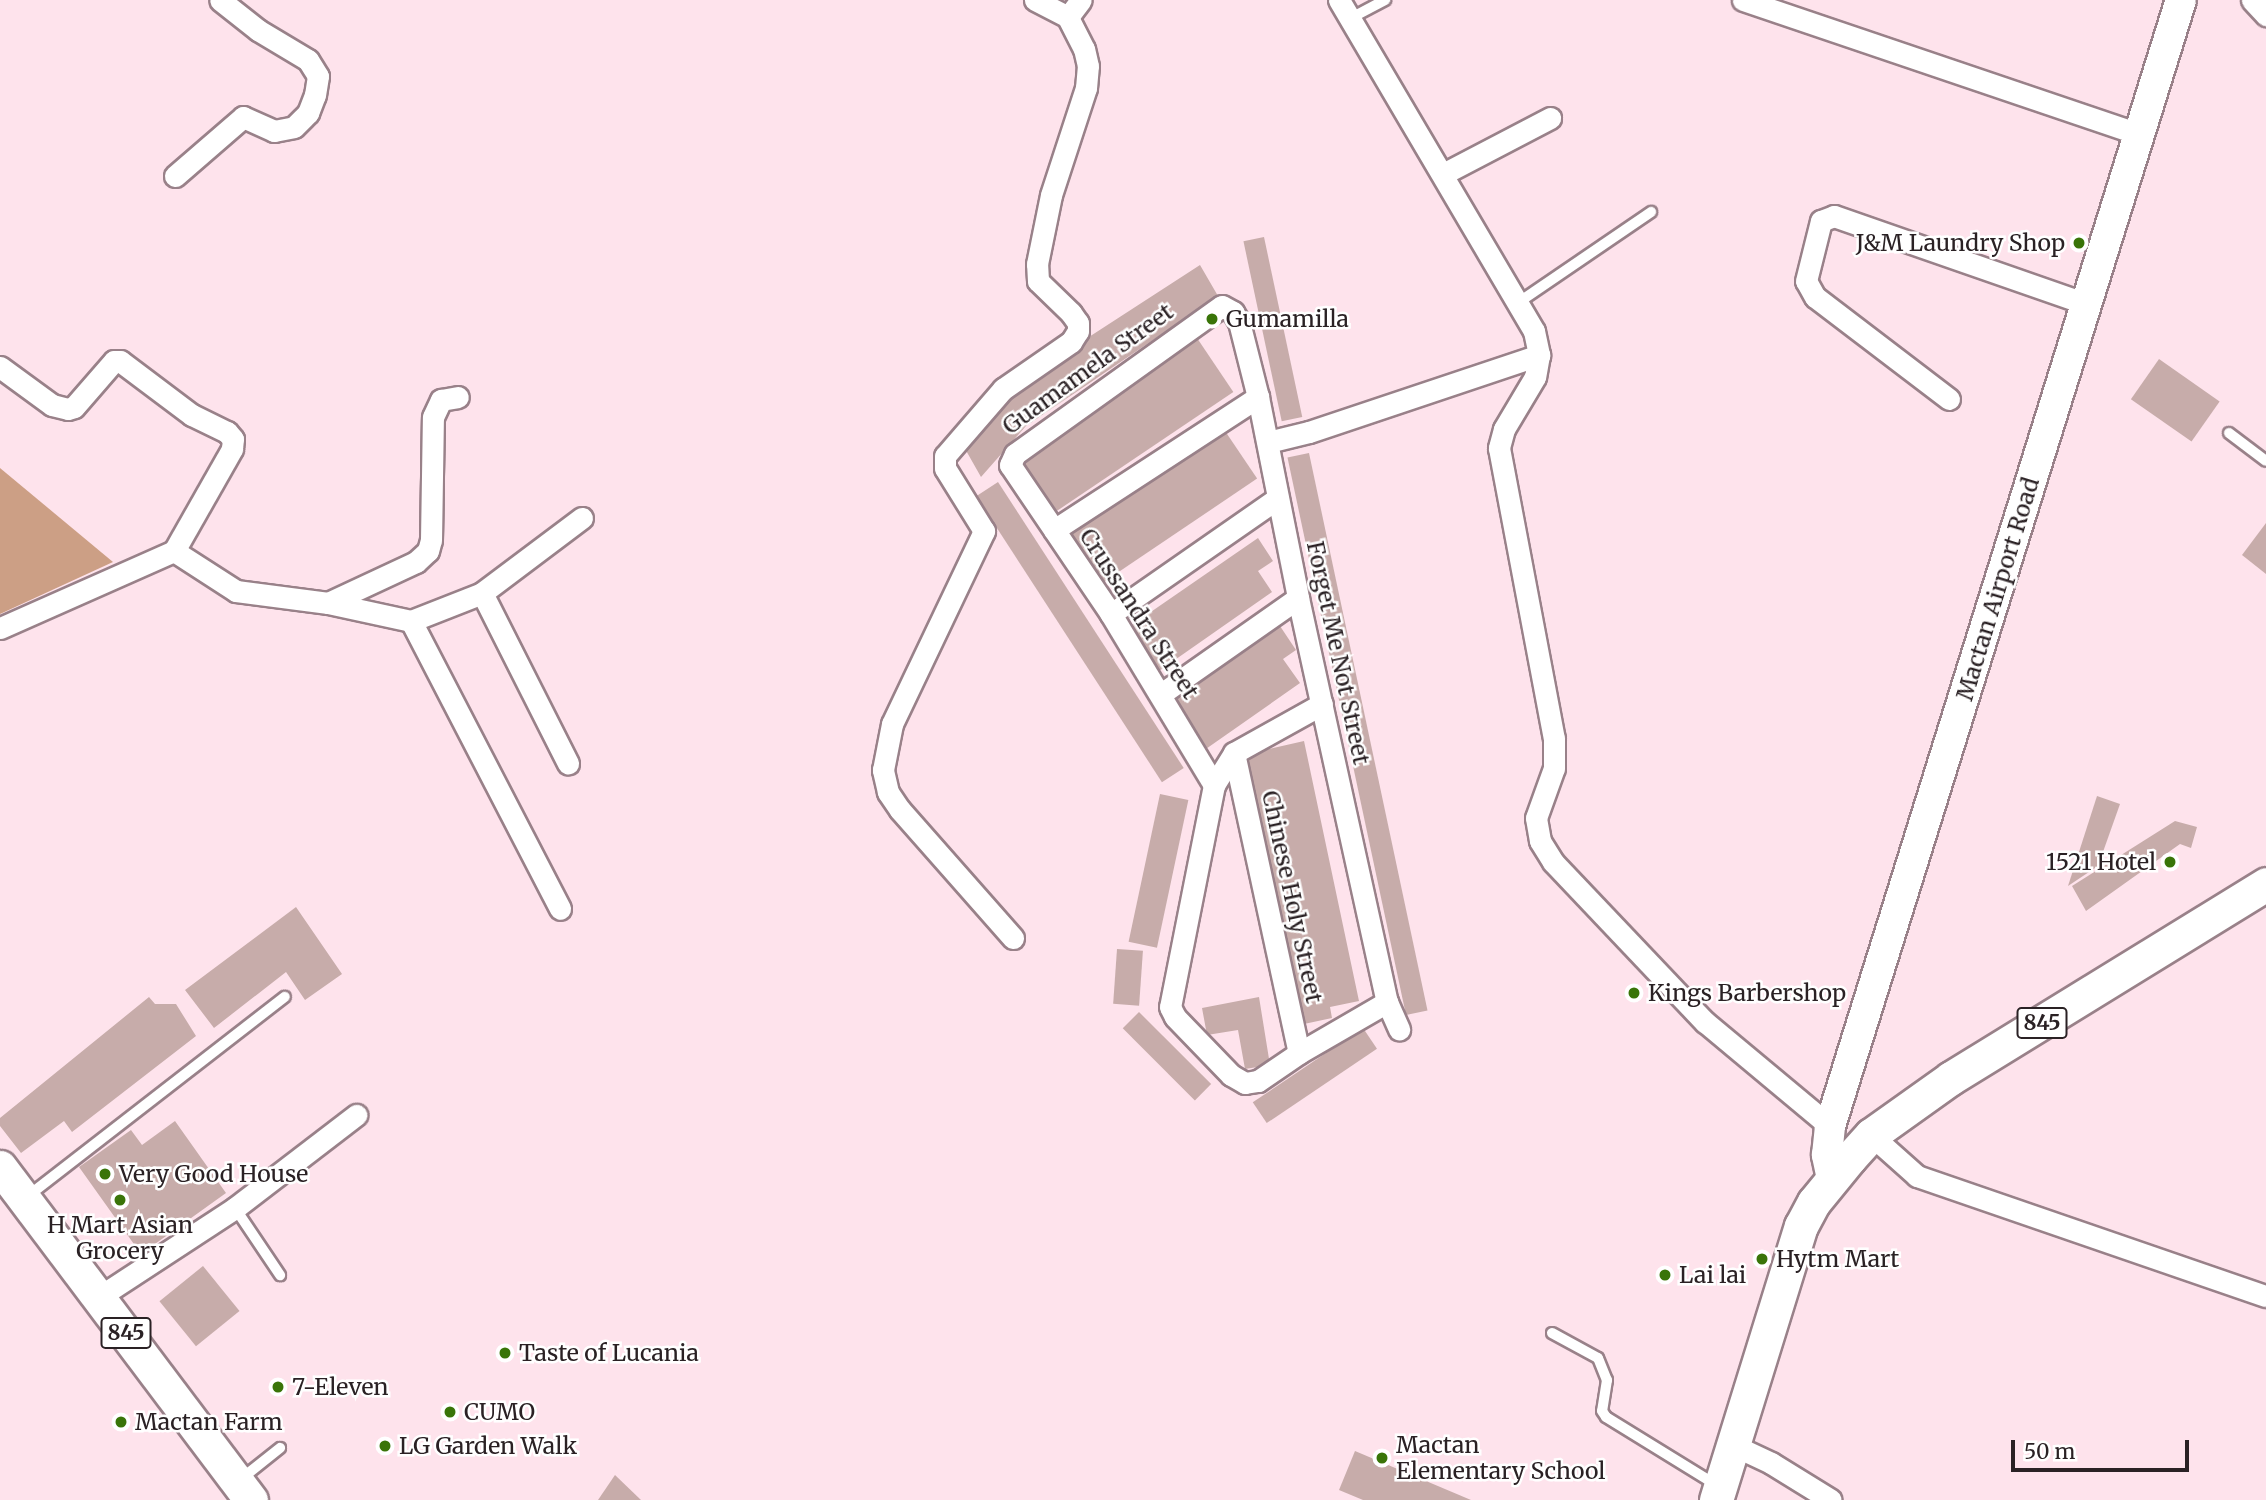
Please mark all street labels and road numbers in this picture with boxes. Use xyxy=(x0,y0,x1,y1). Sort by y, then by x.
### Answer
street label: Guamamela Street xyxy=(997,298,1179,440)
street label: Mactan Airport Road xyxy=(1951,474,2045,704)
street label: Crussandra Street xyxy=(1074,524,1204,704)
street label: Forget Me Not Street xyxy=(1301,539,1375,767)
street label: Chinese Holy Street xyxy=(1256,788,1328,1006)
road number: 845 xyxy=(2016,1006,2068,1040)
road number: 845 xyxy=(100,1316,152,1350)

